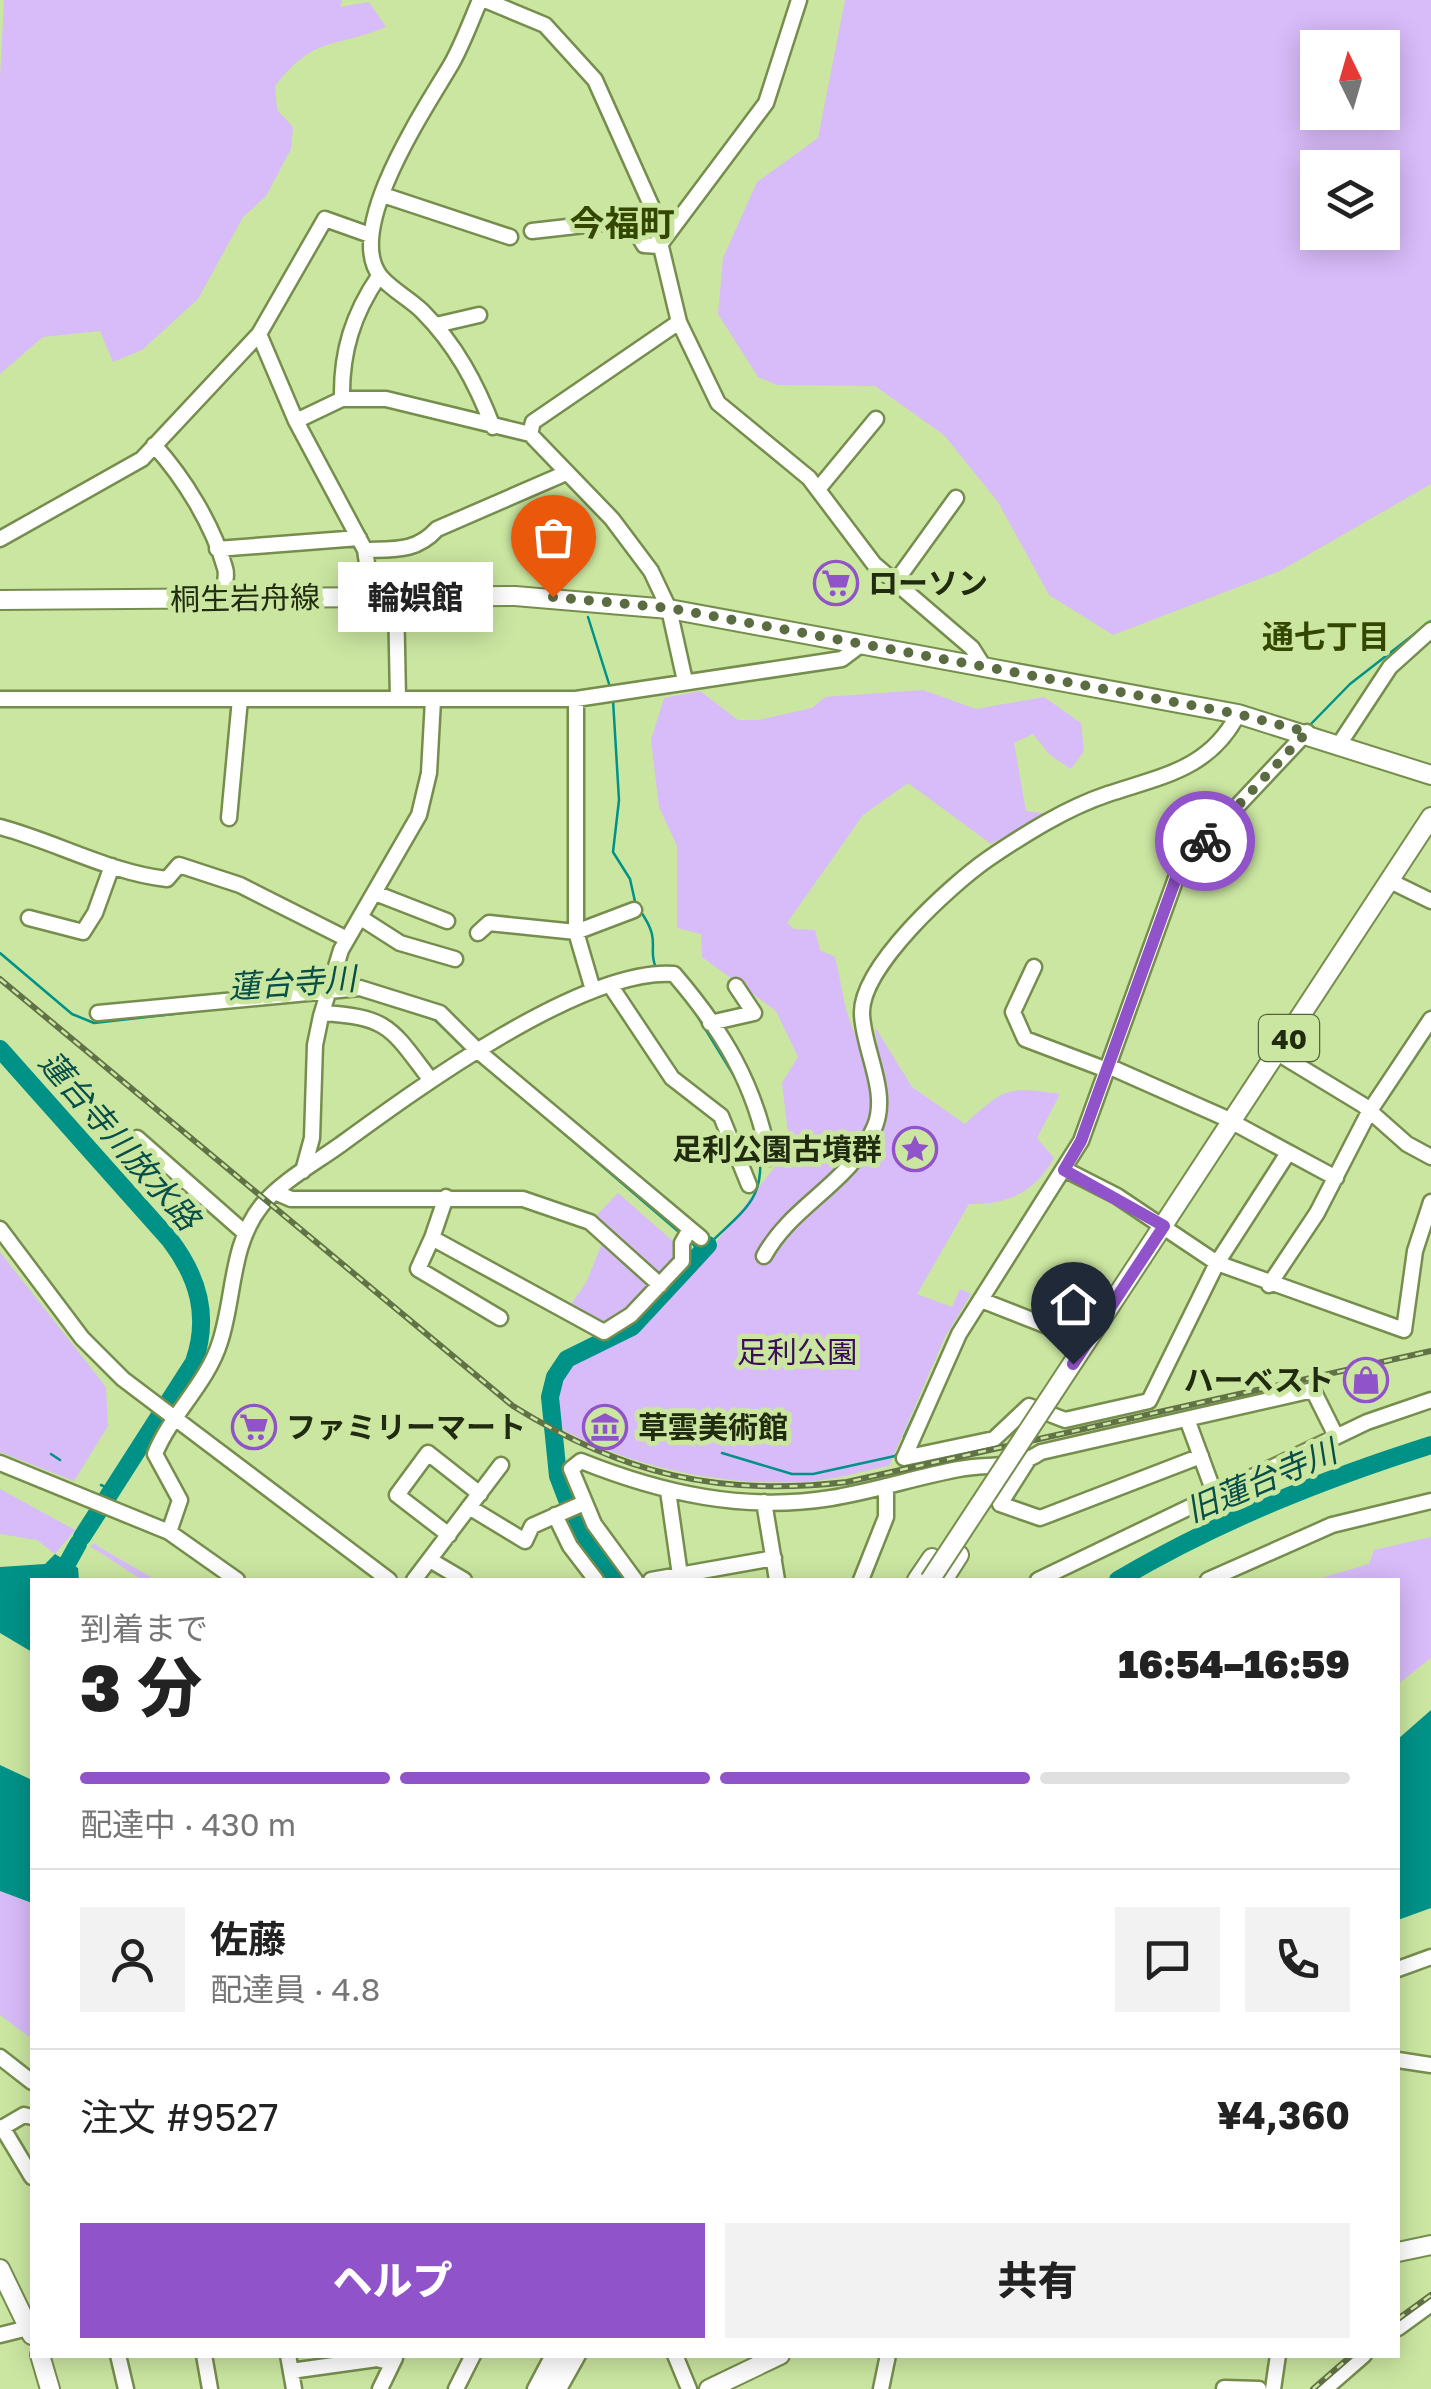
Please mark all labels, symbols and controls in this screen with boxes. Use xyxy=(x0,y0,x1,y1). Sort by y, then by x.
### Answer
north arrow xyxy=(1300,30,1400,130)
map controls xyxy=(1300,30,1400,250)
button: layers xyxy=(1300,150,1400,250)
district label: 今福町 xyxy=(569,202,675,244)
pin xyxy=(511,495,596,598)
icon: bag xyxy=(526,510,581,565)
supermarket icon: ローソン xyxy=(813,560,859,606)
callout: 輪娯館 xyxy=(338,562,493,632)
place label: ローソン xyxy=(868,565,988,601)
text: 輪娯館 xyxy=(367,578,464,616)
street label: 桐生岩舟線 xyxy=(170,579,320,617)
district label: 通七丁目 xyxy=(1262,617,1390,655)
courier xyxy=(1155,791,1255,891)
icon: bike xyxy=(1178,814,1233,869)
water label: 蓮台寺川 xyxy=(227,958,360,1005)
road number: 40 xyxy=(1259,1015,1319,1061)
water label: 蓮台寺川放水路 xyxy=(32,1043,210,1239)
place icon: 足利公園古墳群 xyxy=(892,1126,938,1172)
place label: 足利公園古墳群 xyxy=(672,1131,882,1167)
pin xyxy=(1031,1262,1116,1365)
icon: home xyxy=(1046,1277,1101,1332)
park label: 足利公園 xyxy=(737,1334,857,1370)
shop icon: ハーベスト xyxy=(1343,1357,1389,1403)
place label: ハーベスト xyxy=(1183,1362,1334,1398)
supermarket icon: ファミリーマート xyxy=(231,1404,277,1450)
museum icon: 草雲美術館 xyxy=(582,1404,628,1450)
place label: ファミリーマート xyxy=(286,1409,526,1445)
place label: 草雲美術館 xyxy=(638,1409,788,1445)
water label: 旧蓮台寺川 xyxy=(1180,1430,1345,1529)
text: 到着まで xyxy=(80,1609,208,1647)
text: 16:54–16:59 xyxy=(1118,1641,1350,1686)
text: 3 分 xyxy=(80,1647,202,1725)
text: 配達中 · 430 m xyxy=(80,1805,296,1843)
button: person xyxy=(80,1907,185,2012)
button: chat xyxy=(1115,1907,1220,2012)
button: phone xyxy=(1245,1907,1350,2012)
text: 佐藤 xyxy=(210,1916,286,1961)
text: 配達員 · 4.8 xyxy=(210,1970,380,2008)
text: ¥4,360 xyxy=(1217,2092,1350,2137)
text: 注文 #9527 xyxy=(80,2094,279,2139)
button: ヘルプ xyxy=(80,2223,705,2338)
button: 共有 xyxy=(725,2223,1350,2338)

